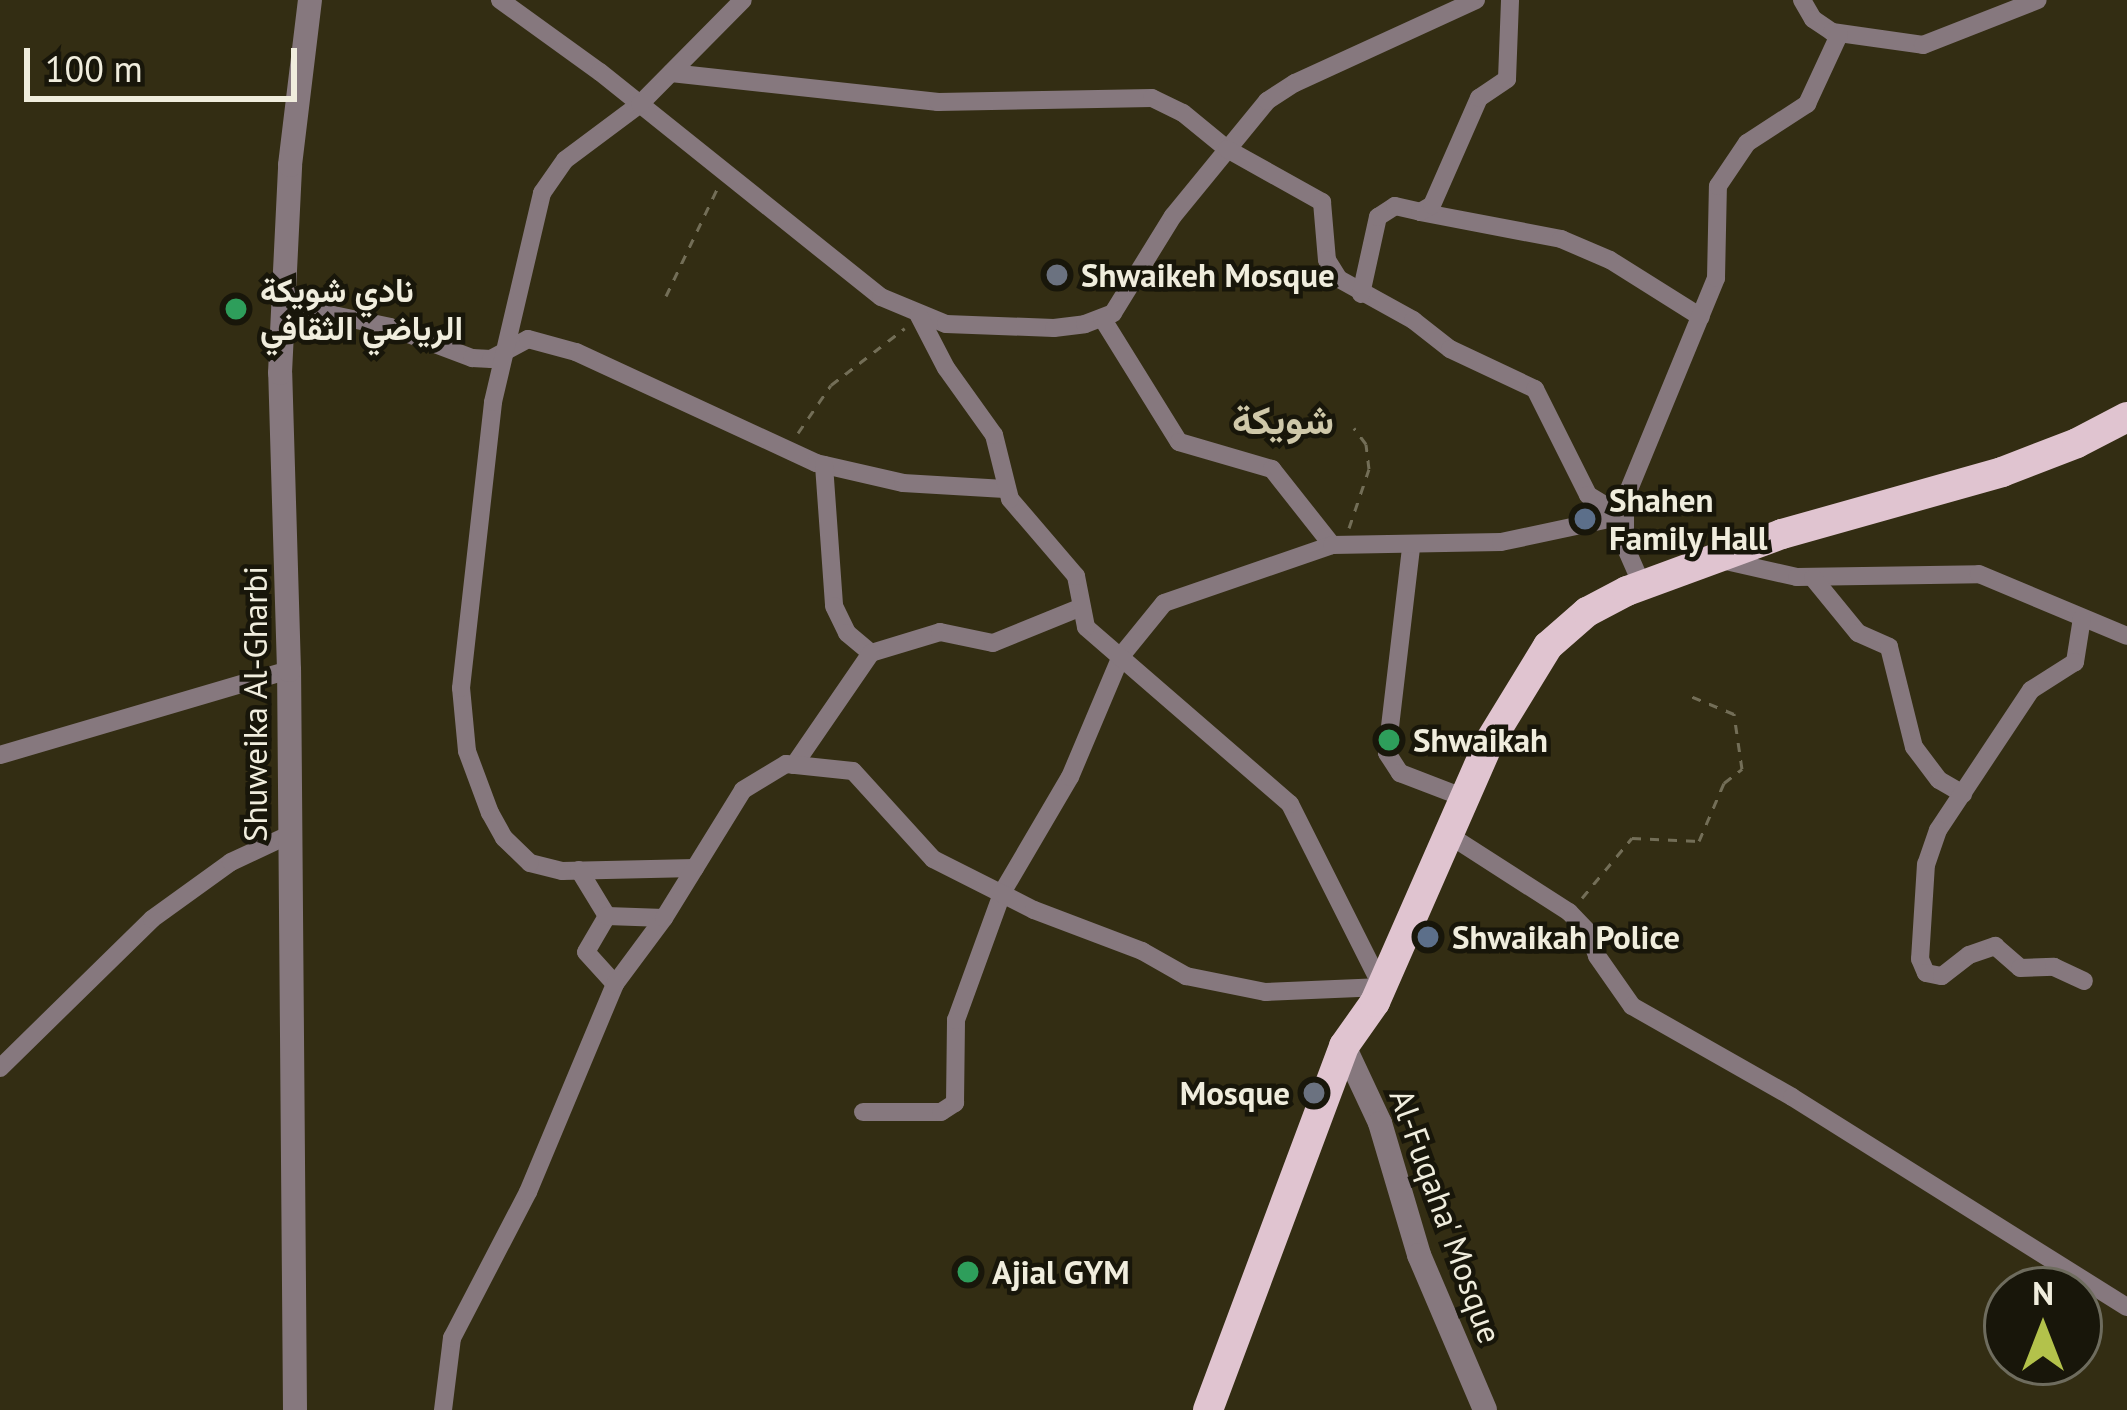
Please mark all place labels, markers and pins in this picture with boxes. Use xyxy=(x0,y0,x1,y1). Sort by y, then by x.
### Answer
place label: Shwaikeh Mosque xyxy=(1081,255,1335,295)
marker: Shwaikeh Mosque xyxy=(1044,262,1070,288)
place label: نادي شويكة الرياضي الثقافي xyxy=(260,270,463,348)
marker: نادي شويكة الرياضي الثقافي xyxy=(223,296,249,322)
place label: Shahen Family Hall xyxy=(1609,480,1769,558)
marker: Shahen Family Hall xyxy=(1572,506,1598,532)
place label: Shwaikah xyxy=(1413,720,1548,760)
marker: Shwaikah xyxy=(1376,727,1402,753)
place label: Shwaikah Police xyxy=(1452,917,1680,957)
marker: Shwaikah Police xyxy=(1415,924,1441,950)
place label: Mosque xyxy=(1180,1073,1290,1113)
marker: Mosque xyxy=(1301,1080,1327,1106)
place label: Ajial GYM xyxy=(992,1252,1130,1292)
marker: Ajial GYM xyxy=(955,1259,981,1285)

